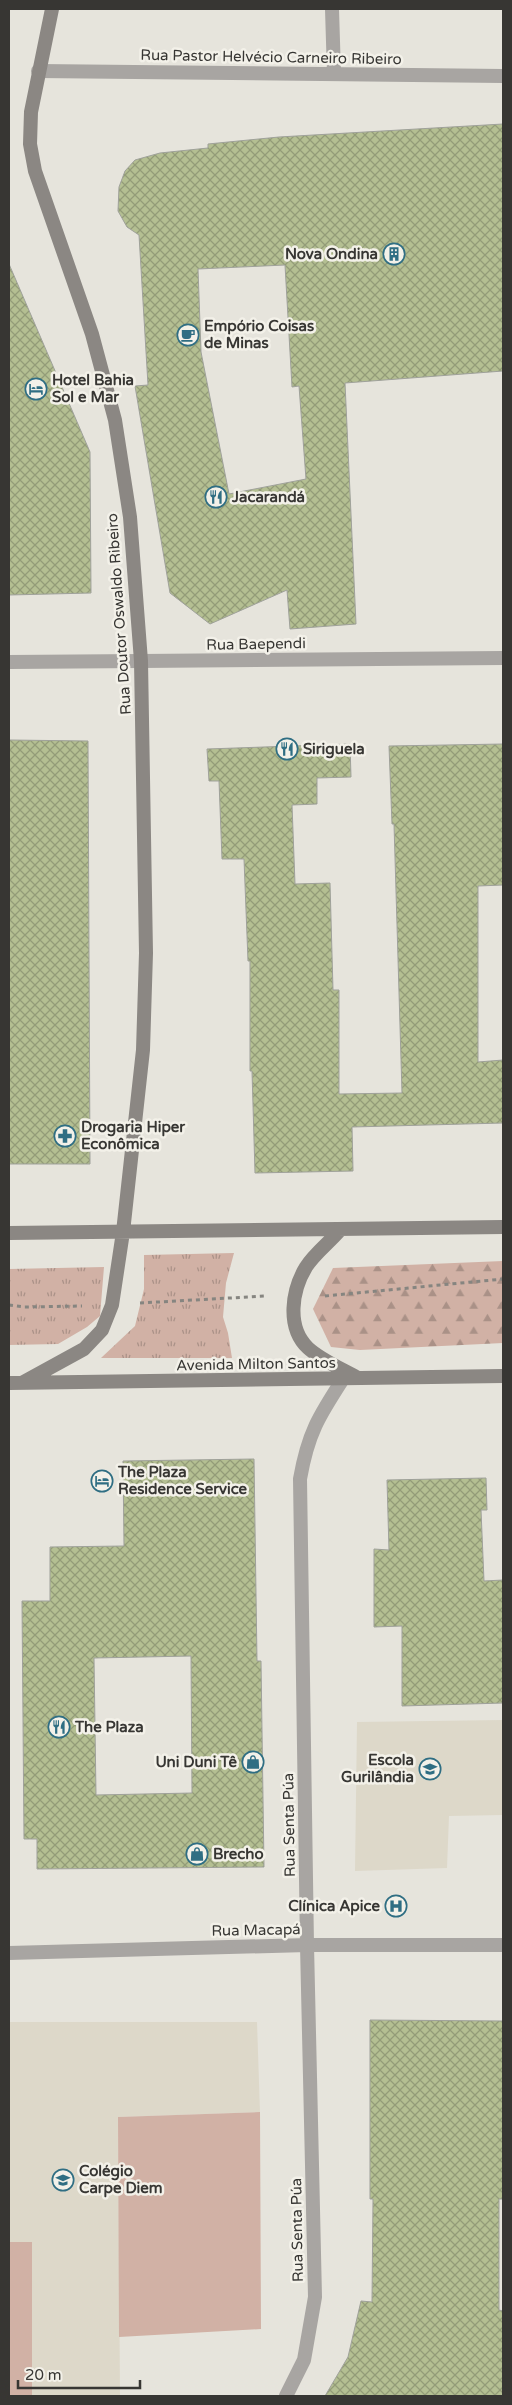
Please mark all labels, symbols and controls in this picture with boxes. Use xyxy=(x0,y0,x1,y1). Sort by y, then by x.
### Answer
street label: Rua Pastor Helvécio Carneiro Ribeiro xyxy=(140,46,402,68)
building icon: Nova Ondina xyxy=(382,242,406,266)
place label: Nova Ondina xyxy=(285,245,378,263)
place label: Empório Coisas de Minas xyxy=(204,317,314,352)
cafe icon: Empório Coisas de Minas xyxy=(176,323,200,347)
place label: Hotel Bahia Sol e Mar xyxy=(52,371,134,406)
hotel icon: Hotel Bahia Sol e Mar xyxy=(24,377,48,401)
restaurant icon: Jacarandá xyxy=(204,485,228,509)
place label: Jacarandá xyxy=(231,488,305,506)
street label: Rua Doutor Oswaldo Ribeiro xyxy=(103,513,135,715)
street label: Rua Baependi xyxy=(206,634,306,654)
restaurant icon: Siriguela xyxy=(275,737,299,761)
place label: Siriguela xyxy=(303,740,365,759)
place label: Drogaria Hiper Econômica xyxy=(81,1118,185,1153)
pharmacy icon: Drogaria Hiper Econômica xyxy=(53,1124,77,1148)
street label: Avenida Milton Santos xyxy=(176,1354,336,1374)
place label: The Plaza Residence Service xyxy=(117,1463,248,1498)
hotel icon: The Plaza Residence Service xyxy=(90,1469,114,1493)
restaurant icon: The Plaza xyxy=(47,1715,71,1739)
place label: The Plaza xyxy=(74,1718,144,1736)
shop icon: Uni Duni Tê xyxy=(241,1750,265,1774)
place label: Escola Gurilândia xyxy=(341,1751,414,1786)
place label: Uni Duni Tê xyxy=(155,1753,238,1771)
school or university icon: Escola Gurilândia xyxy=(418,1757,442,1781)
street label: Rua Senta Púa xyxy=(279,1773,299,1877)
shop icon: Brecho xyxy=(185,1842,209,1866)
place label: Brecho xyxy=(213,1845,264,1863)
hospital icon: Clínica Apice xyxy=(384,1894,408,1918)
place label: Clínica Apice xyxy=(288,1897,380,1916)
street label: Rua Macapá xyxy=(211,1920,301,1940)
place label: Colégio Carpe Diem xyxy=(79,2162,163,2198)
school or university icon: Colégio Carpe Diem xyxy=(51,2168,75,2192)
street label: Rua Senta Púa xyxy=(287,2178,307,2282)
scale bar xyxy=(18,2358,140,2390)
text: 20 m xyxy=(25,2366,62,2384)

